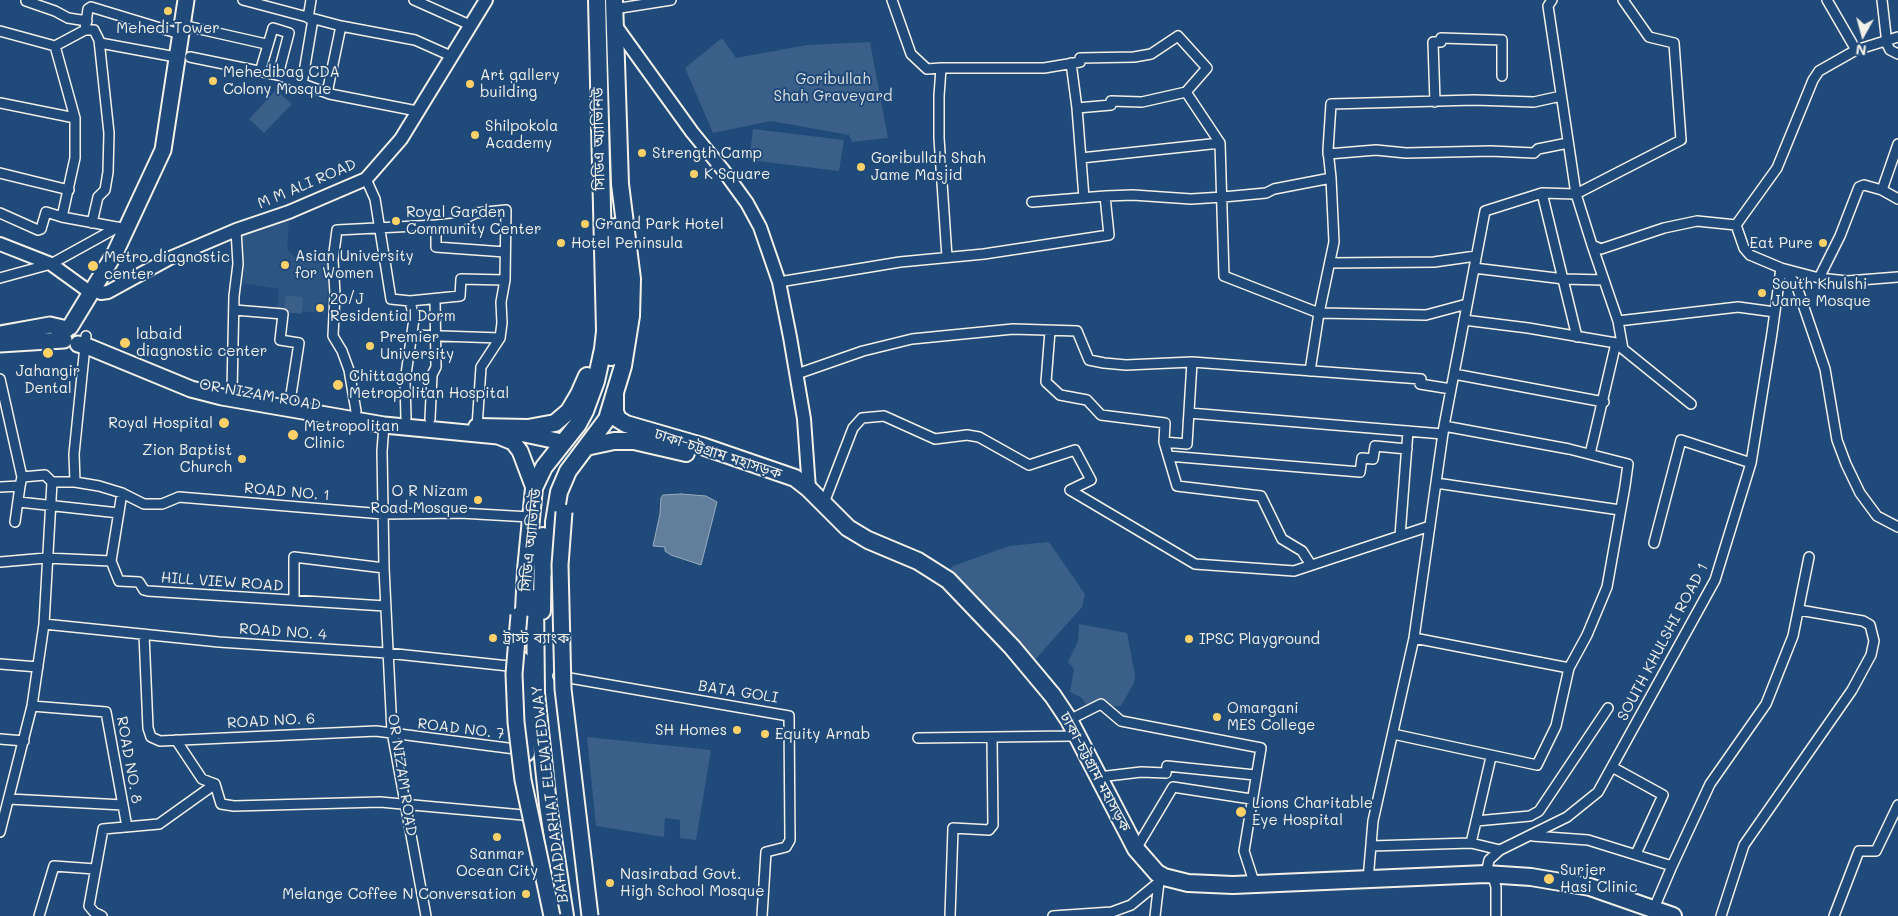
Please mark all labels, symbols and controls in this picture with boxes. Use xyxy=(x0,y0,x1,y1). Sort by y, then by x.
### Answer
marker: Mehedi Tower xyxy=(162,5,174,17)
north arrow xyxy=(1838,10,1888,60)
place label: Mehedi Tower xyxy=(116,19,220,37)
text: N xyxy=(1855,40,1868,60)
place label: Mehedibag CDA Colony Mosque xyxy=(223,63,340,98)
place label: Art gallery building xyxy=(480,66,560,101)
park label: Goribullah Shah Graveyard xyxy=(774,70,892,105)
marker: Mehedibag CDA Colony Mosque xyxy=(207,75,219,87)
marker: Art gallery building xyxy=(464,78,476,90)
street label: সিডিএ অ্যাভিনিউ xyxy=(589,87,609,191)
place label: Shilpokola Academy xyxy=(485,117,558,152)
marker: Shilpokola Academy xyxy=(469,129,481,141)
place label: Strength Camp xyxy=(652,144,762,162)
marker: Strength Camp xyxy=(636,147,648,159)
place label: Goribullah Shah Jame Masjid xyxy=(871,149,986,184)
street label: M M ALI ROAD xyxy=(255,155,359,213)
marker: Goribullah Shah Jame Masjid xyxy=(855,161,867,173)
place label: K Square xyxy=(704,165,770,183)
marker: K Square xyxy=(688,168,700,180)
place label: Royal Garden Community Center xyxy=(406,203,542,238)
marker: Royal Garden Community Center xyxy=(390,215,402,227)
place label: Grand Park Hotel xyxy=(595,215,724,233)
marker: Grand Park Hotel xyxy=(579,218,591,230)
place label: Hotel Peninsula xyxy=(571,234,683,252)
place label: Eat Pure xyxy=(1749,234,1813,252)
marker: Hotel Peninsula xyxy=(555,237,567,249)
marker: Eat Pure xyxy=(1817,237,1829,249)
place label: Asian University for Women xyxy=(295,247,414,282)
place label: Metro diagnostic center xyxy=(104,248,230,283)
marker: Metro diagnostic center xyxy=(86,259,100,273)
marker: Asian University for Women xyxy=(279,259,291,271)
place label: South Khulshi Jame Mosque xyxy=(1772,275,1871,310)
marker: South Khulshi Jame Mosque xyxy=(1756,287,1768,299)
place label: 20/J Residential Dorm xyxy=(330,290,456,325)
marker: 20/J Residential Dorm xyxy=(314,302,326,314)
place label: labaid diagnostic center xyxy=(136,325,267,360)
place label: Premier University xyxy=(380,328,454,363)
marker: labaid diagnostic center xyxy=(118,336,132,350)
marker: Premier University xyxy=(364,340,376,352)
marker: Jahangir Dental xyxy=(41,346,55,360)
place label: Jahangir Dental xyxy=(16,362,80,397)
place label: Chittagong Metropolitan Hospital xyxy=(349,367,509,402)
street label: OR NIZAM ROAD xyxy=(198,375,322,415)
marker: Chittagong Metropolitan Hospital xyxy=(331,378,345,392)
place label: Royal Hospital xyxy=(108,414,213,432)
marker: Royal Hospital xyxy=(217,416,231,430)
place label: Metropolitan Clinic xyxy=(304,417,399,452)
street label: ঢাকা-চট্টগ্রাম মহাসড়ক xyxy=(652,425,784,483)
marker: Metropolitan Clinic xyxy=(286,428,300,442)
place label: Zion Baptist Church xyxy=(142,441,232,476)
marker: Zion Baptist Church xyxy=(236,453,248,465)
street label: ROAD NO. 1 xyxy=(243,479,331,505)
place label: O R Nizam Road Mosque xyxy=(371,482,468,517)
street label: সিডিএ অ্যাভিনিউ xyxy=(517,488,545,592)
marker: O R Nizam Road Mosque xyxy=(472,494,484,506)
street label: SOUTH KHULSHI ROAD 1 xyxy=(1614,560,1712,724)
street label: HILL VIEW ROAD xyxy=(160,569,284,595)
street label: ROAD NO. 4 xyxy=(238,620,328,644)
place label: ট্রাস্ট ব্যাংক xyxy=(503,629,569,647)
place label: IPSC Playground xyxy=(1199,630,1320,648)
marker: ট্রাস্ট ব্যাংক xyxy=(487,632,499,644)
marker: IPSC Playground xyxy=(1183,633,1195,645)
street label: BATA GOLI xyxy=(697,677,779,707)
street label: BAHADDARHAT ELEVATEDWAY xyxy=(528,684,572,904)
place label: Omargani MES College xyxy=(1227,699,1315,734)
street label: ঢাকা-চট্টগ্রাম মহাসড়ক xyxy=(1056,709,1134,835)
street label: ROAD NO. 6 xyxy=(226,710,316,732)
marker: Omargani MES College xyxy=(1211,711,1223,723)
street label: OR NIZAM ROAD xyxy=(383,713,421,837)
street label: ROAD NO. 8 xyxy=(112,715,146,805)
street label: ROAD NO. 7 xyxy=(416,715,506,743)
place label: SH Homes xyxy=(655,721,727,739)
marker: SH Homes xyxy=(731,724,743,736)
place label: Equity Arnab xyxy=(775,725,870,743)
marker: Equity Arnab xyxy=(759,728,771,740)
place label: Lions Charitable Eye Hospital xyxy=(1252,794,1373,829)
marker: Lions Charitable Eye Hospital xyxy=(1234,805,1248,819)
marker: Sanmar Ocean City xyxy=(491,831,503,843)
place label: Sanmar Ocean City xyxy=(456,845,538,880)
place label: Surjer Hasi Clinic xyxy=(1560,861,1638,896)
place label: Nasirabad Govt. High School Mosque xyxy=(620,865,765,900)
marker: Surjer Hasi Clinic xyxy=(1542,872,1556,886)
marker: Nasirabad Govt. High School Mosque xyxy=(604,877,616,889)
place label: Melange Coffee N Conversation xyxy=(282,885,516,903)
marker: Melange Coffee N Conversation xyxy=(520,888,532,900)

